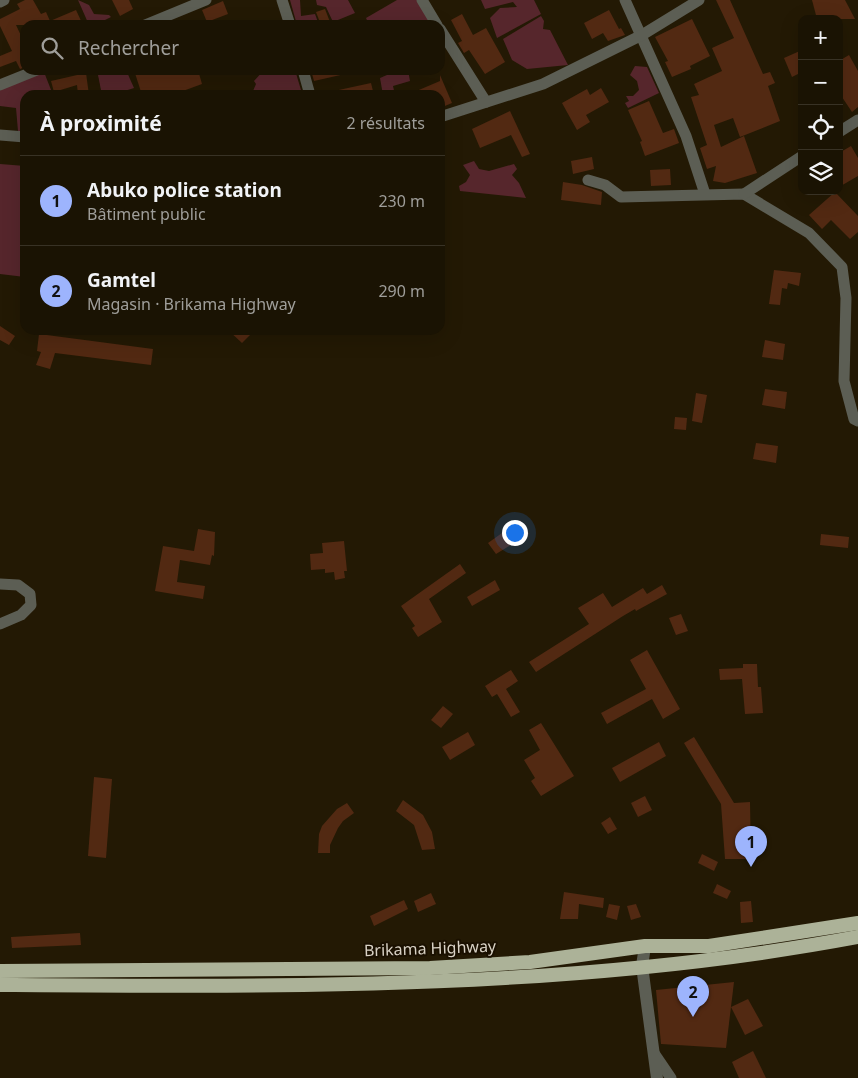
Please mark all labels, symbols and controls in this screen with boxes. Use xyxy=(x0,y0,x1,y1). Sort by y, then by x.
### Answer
map controls xyxy=(798,15,843,195)
button: + xyxy=(798,15,843,60)
search box xyxy=(20,20,445,75)
icon: search xyxy=(38,34,66,62)
text: Rechercher xyxy=(78,35,179,61)
button: − xyxy=(798,60,843,105)
button: locate xyxy=(798,105,843,150)
text: À proximité xyxy=(40,109,162,137)
text: 2 résultats xyxy=(347,112,425,134)
button: layers xyxy=(798,150,843,195)
text: Abuko police station xyxy=(87,177,282,203)
text: 1 xyxy=(51,190,61,212)
text: 230 m xyxy=(378,190,425,212)
text: Bâtiment public xyxy=(87,203,206,225)
text: Gamtel xyxy=(87,267,156,293)
text: 2 xyxy=(51,280,61,302)
text: 290 m xyxy=(378,280,425,302)
text: Magasin · Brikama Highway xyxy=(87,293,296,315)
your location xyxy=(502,520,528,546)
pin: 1 xyxy=(735,826,767,867)
street label: Brikama Highway xyxy=(364,935,497,961)
pin: 2 xyxy=(677,976,709,1017)

